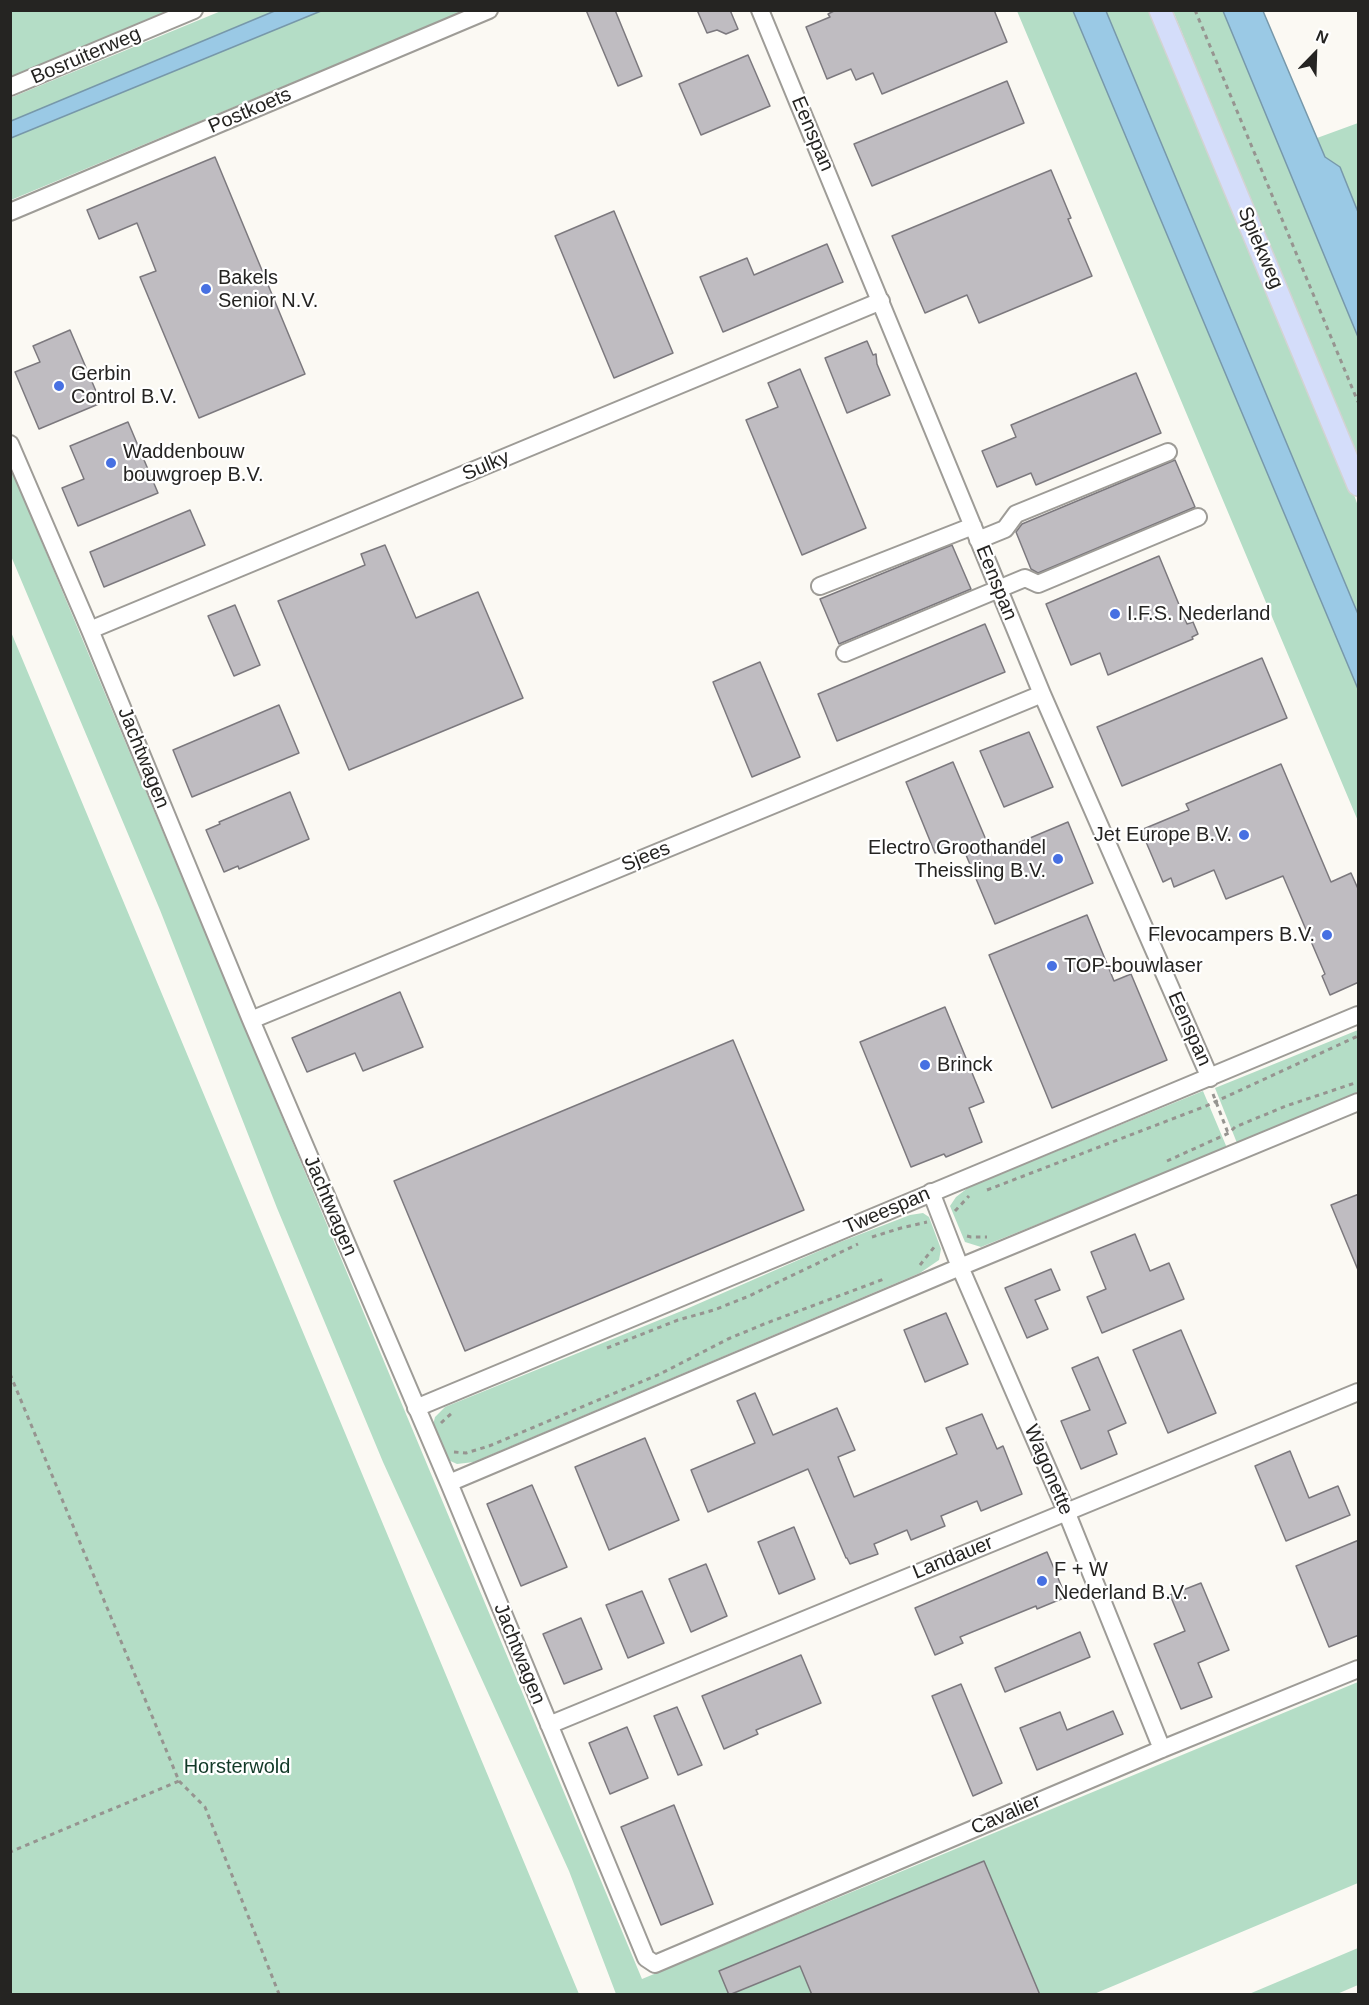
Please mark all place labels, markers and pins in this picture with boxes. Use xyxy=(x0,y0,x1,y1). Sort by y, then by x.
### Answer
place label: Bakels Senior N.V. xyxy=(218,266,318,313)
marker: Bakels Senior N.V. xyxy=(199,282,213,296)
place label: Gerbin Control B.V. xyxy=(71,362,177,409)
marker: Gerbin Control B.V. xyxy=(52,379,66,393)
place label: Waddenbouw bouwgroep B.V. xyxy=(123,440,263,487)
marker: Waddenbouw bouwgroep B.V. xyxy=(104,456,118,470)
place label: I.F.S. Nederland xyxy=(1127,602,1270,626)
marker: I.F.S. Nederland xyxy=(1108,607,1122,621)
place label: Jet Europe B.V. xyxy=(1094,823,1232,847)
marker: Jet Europe B.V. xyxy=(1237,828,1251,842)
place label: Electro Groothandel Theissling B.V. xyxy=(868,836,1046,883)
marker: Electro Groothandel Theissling B.V. xyxy=(1051,852,1065,866)
place label: Flevocampers B.V. xyxy=(1148,923,1315,947)
marker: Flevocampers B.V. xyxy=(1320,928,1334,942)
place label: TOP-bouwlaser xyxy=(1064,954,1203,978)
marker: TOP-bouwlaser xyxy=(1045,959,1059,973)
place label: Brinck xyxy=(937,1053,993,1077)
marker: Brinck xyxy=(918,1058,932,1072)
place label: F + W Nederland B.V. xyxy=(1054,1558,1188,1605)
marker: F + W Nederland B.V. xyxy=(1035,1574,1049,1588)

